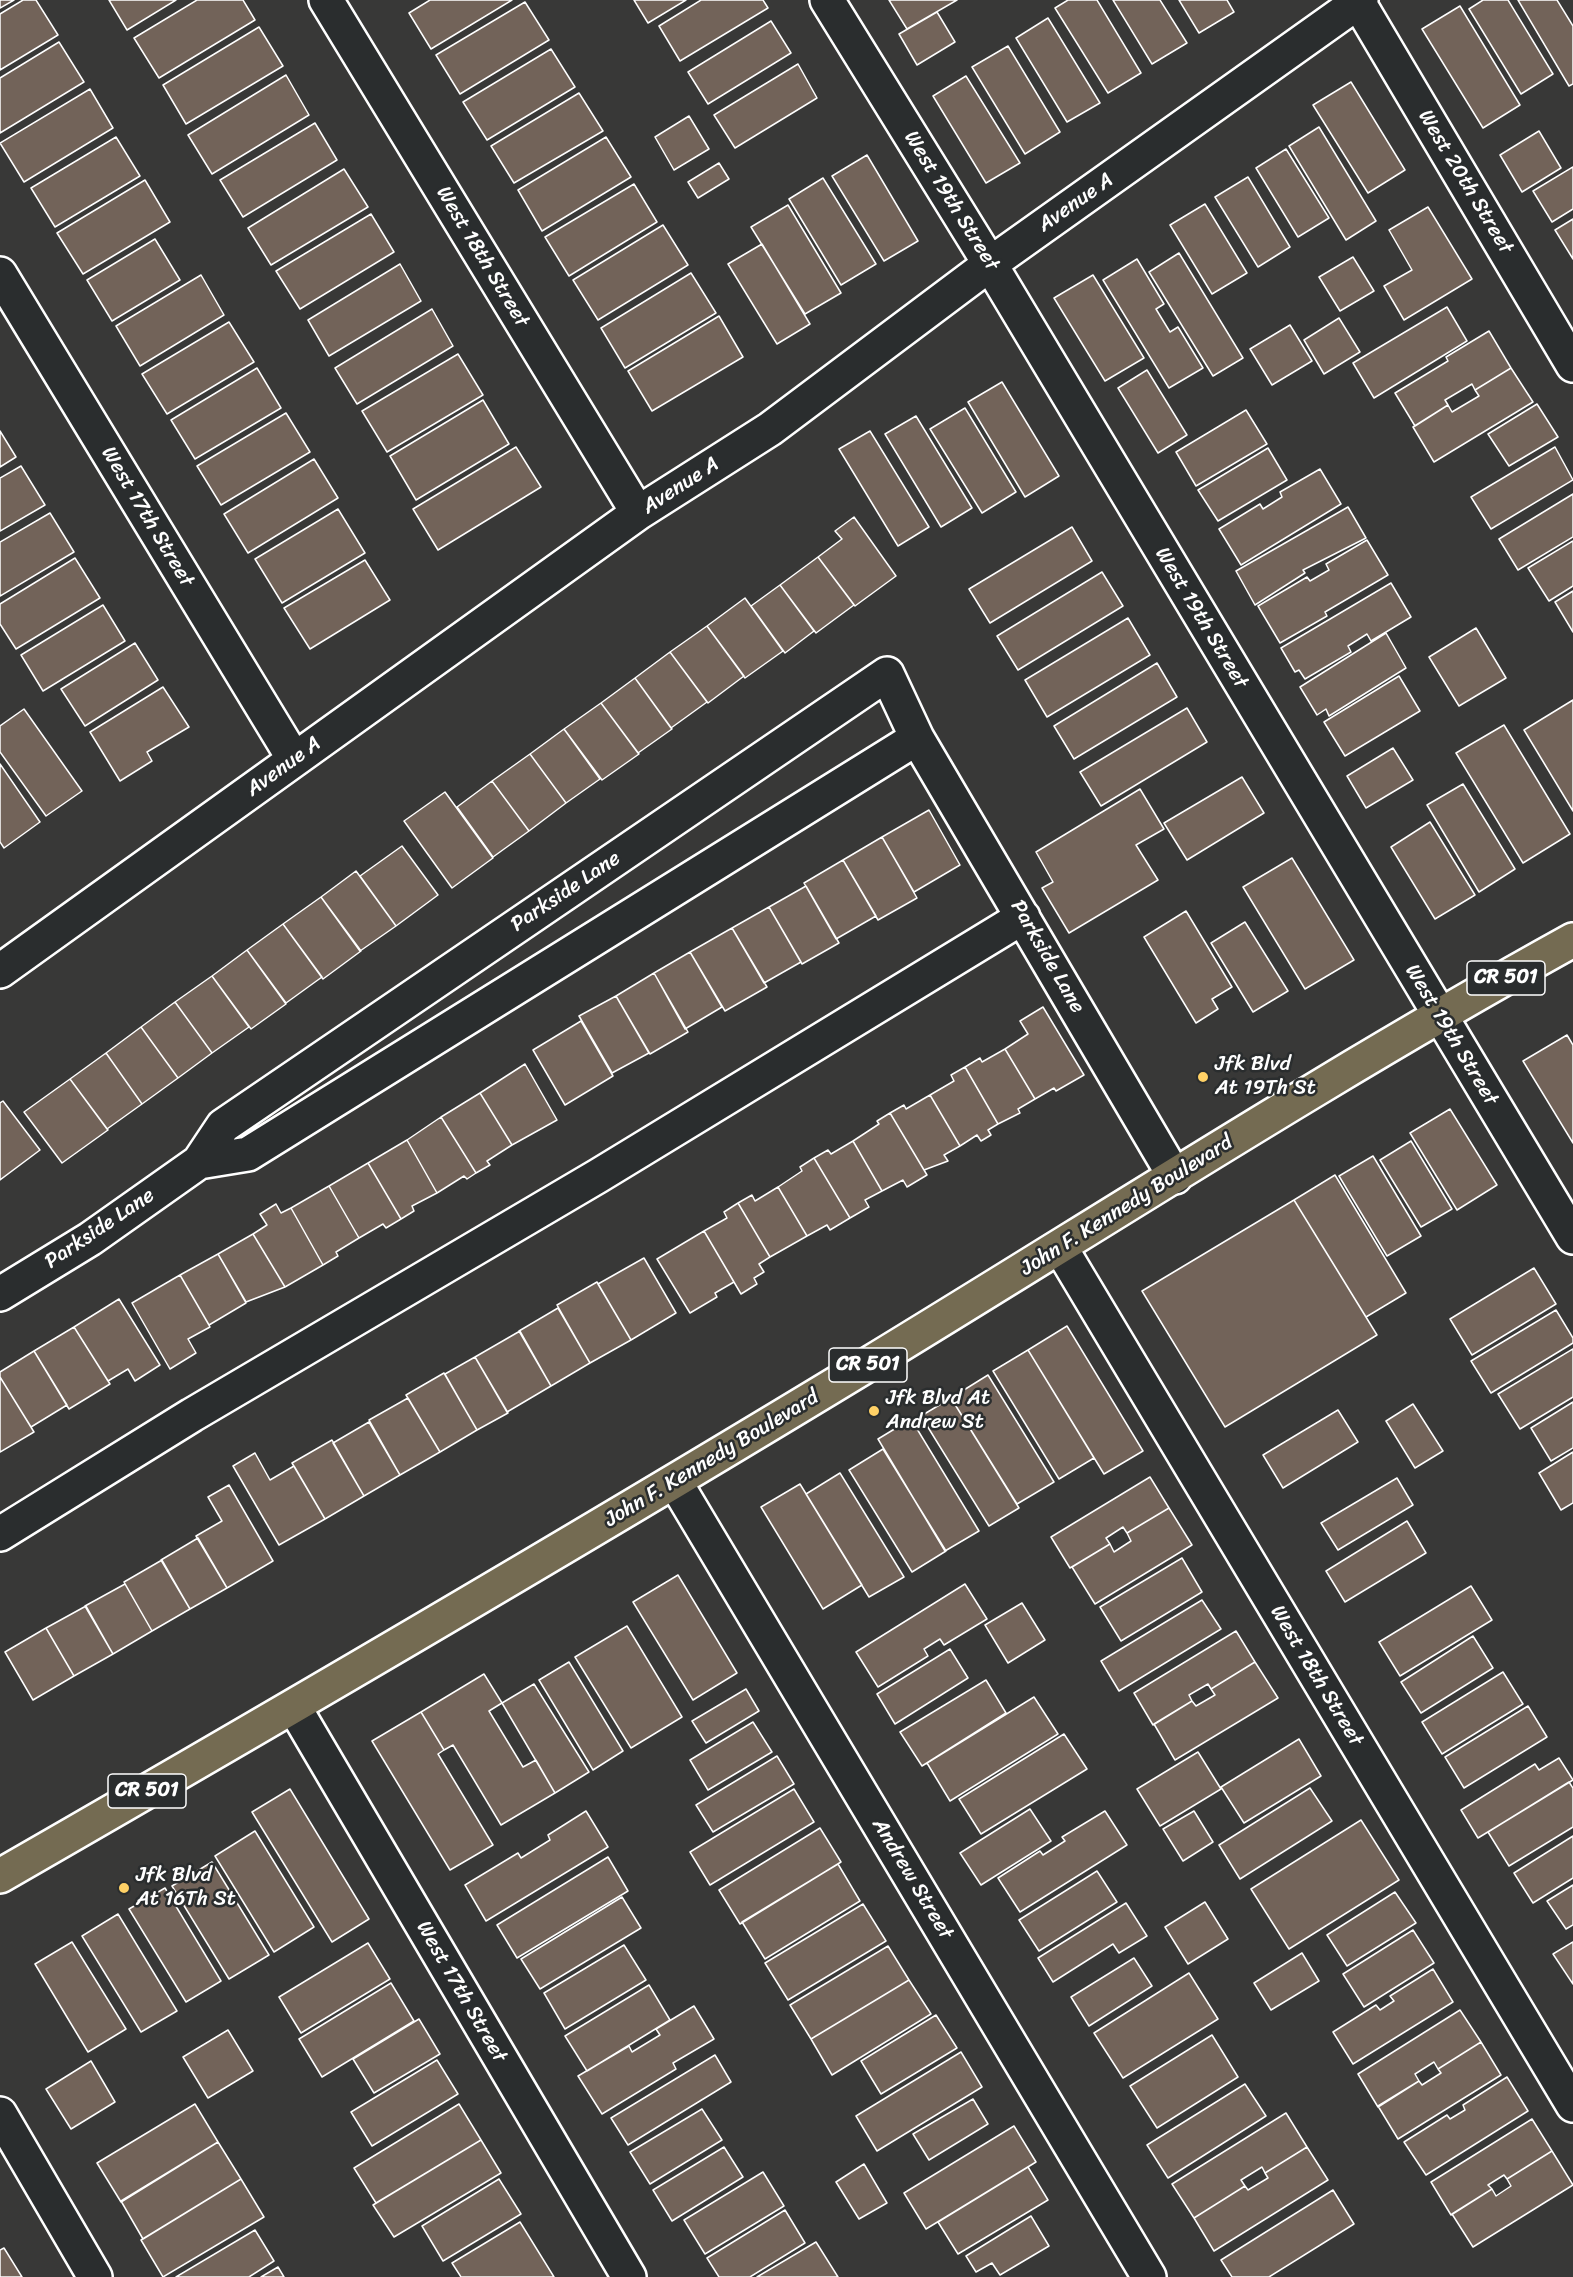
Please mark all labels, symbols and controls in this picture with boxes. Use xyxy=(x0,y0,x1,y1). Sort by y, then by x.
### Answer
street label: West 20th Street xyxy=(1412,106,1518,258)
street label: West 19th Street xyxy=(898,127,1004,275)
street label: Avenue A xyxy=(1033,168,1119,238)
street label: West 18th Street xyxy=(430,182,534,332)
street label: West 17th Street xyxy=(95,442,199,592)
street label: Avenue A xyxy=(638,452,724,520)
street label: West 19th Street xyxy=(1149,543,1253,693)
street label: Avenue A xyxy=(242,731,326,803)
street label: Parkside Lane xyxy=(507,846,625,938)
street label: Parkside Lane xyxy=(1004,896,1090,1018)
street label: West 19th Street xyxy=(1399,960,1503,1110)
road number: CR 501 xyxy=(1467,961,1545,995)
place label: Jfk Blvd At 19Th St xyxy=(1215,1052,1316,1102)
marker: Jfk Blvd At 19Th St xyxy=(1196,1070,1210,1084)
street label: John F. Kennedy Boulevard xyxy=(1016,1130,1238,1282)
street label: Parkside Lane xyxy=(41,1183,159,1275)
road number: CR 501 xyxy=(829,1348,907,1382)
street label: John F. Kennedy Boulevard xyxy=(600,1385,824,1533)
place label: Jfk Blvd At Andrew St xyxy=(886,1386,990,1436)
marker: Jfk Blvd At Andrew St xyxy=(867,1404,881,1418)
street label: West 18th Street xyxy=(1264,1601,1368,1751)
road number: CR 501 xyxy=(108,1774,186,1808)
street label: Andrew Street xyxy=(866,1814,958,1944)
place label: Jfk Blvd At 16Th St xyxy=(136,1863,236,1913)
marker: Jfk Blvd At 16Th St xyxy=(117,1881,131,1895)
street label: West 17th Street xyxy=(410,1917,512,2067)

